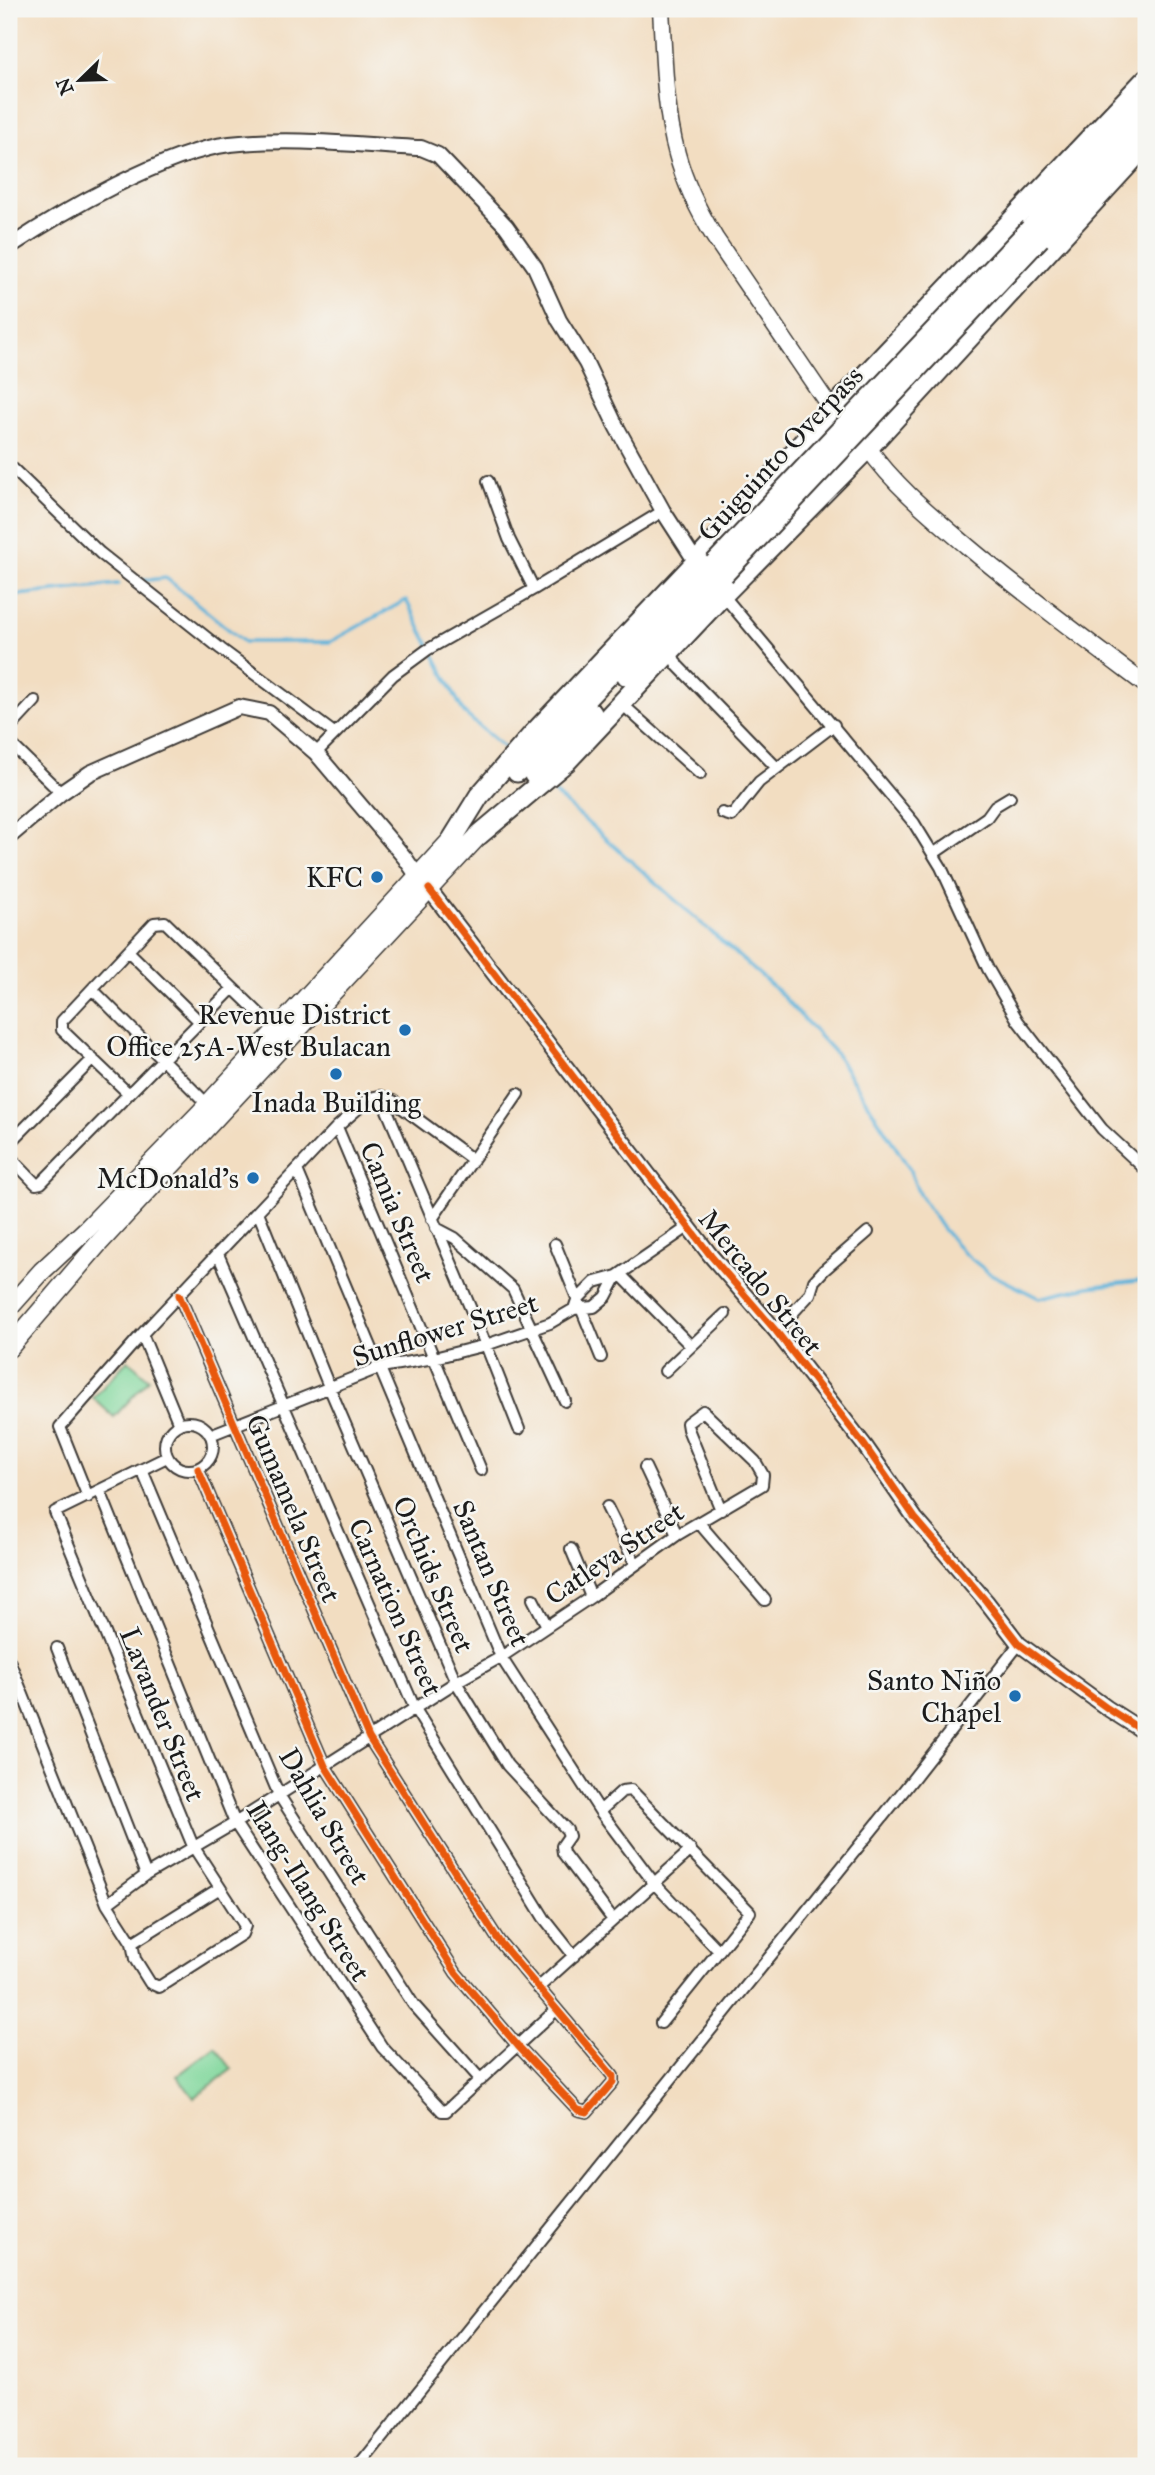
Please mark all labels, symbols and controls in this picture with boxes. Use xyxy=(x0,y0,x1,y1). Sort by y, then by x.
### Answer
north arrow xyxy=(46,46,116,116)
text: N xyxy=(51,75,79,98)
street label: Guiguinto Overpass xyxy=(690,358,871,548)
place label: KFC xyxy=(306,860,363,895)
marker: KFC xyxy=(369,869,385,885)
place label: Revenue District Office 25A-West Bulacan xyxy=(106,997,391,1064)
marker: Revenue District Office 25A-West Bulacan xyxy=(397,1022,413,1038)
marker: Inada Building xyxy=(328,1066,344,1082)
place label: Inada Building xyxy=(251,1085,422,1120)
street label: Camia Street xyxy=(352,1137,443,1288)
place label: McDonald's xyxy=(97,1161,239,1196)
marker: McDonald's xyxy=(245,1170,261,1186)
street label: Mercado Street xyxy=(691,1202,830,1363)
street label: Sunflower Street xyxy=(348,1285,542,1374)
street label: Gumamela Street xyxy=(238,1409,349,1608)
street label: Orchids Street xyxy=(385,1491,482,1658)
street label: Catleya Street xyxy=(538,1494,691,1613)
street label: Santan Street xyxy=(445,1495,538,1652)
street label: Carnation Street xyxy=(341,1513,450,1702)
street label: Lavander Street xyxy=(112,1622,213,1806)
place label: Santo Niño Chapel xyxy=(867,1663,1001,1730)
marker: Santo Niño Chapel xyxy=(1007,1688,1023,1704)
street label: Dahlia Street xyxy=(271,1742,378,1891)
street label: Ilang-Ilang Street xyxy=(239,1795,378,1988)

